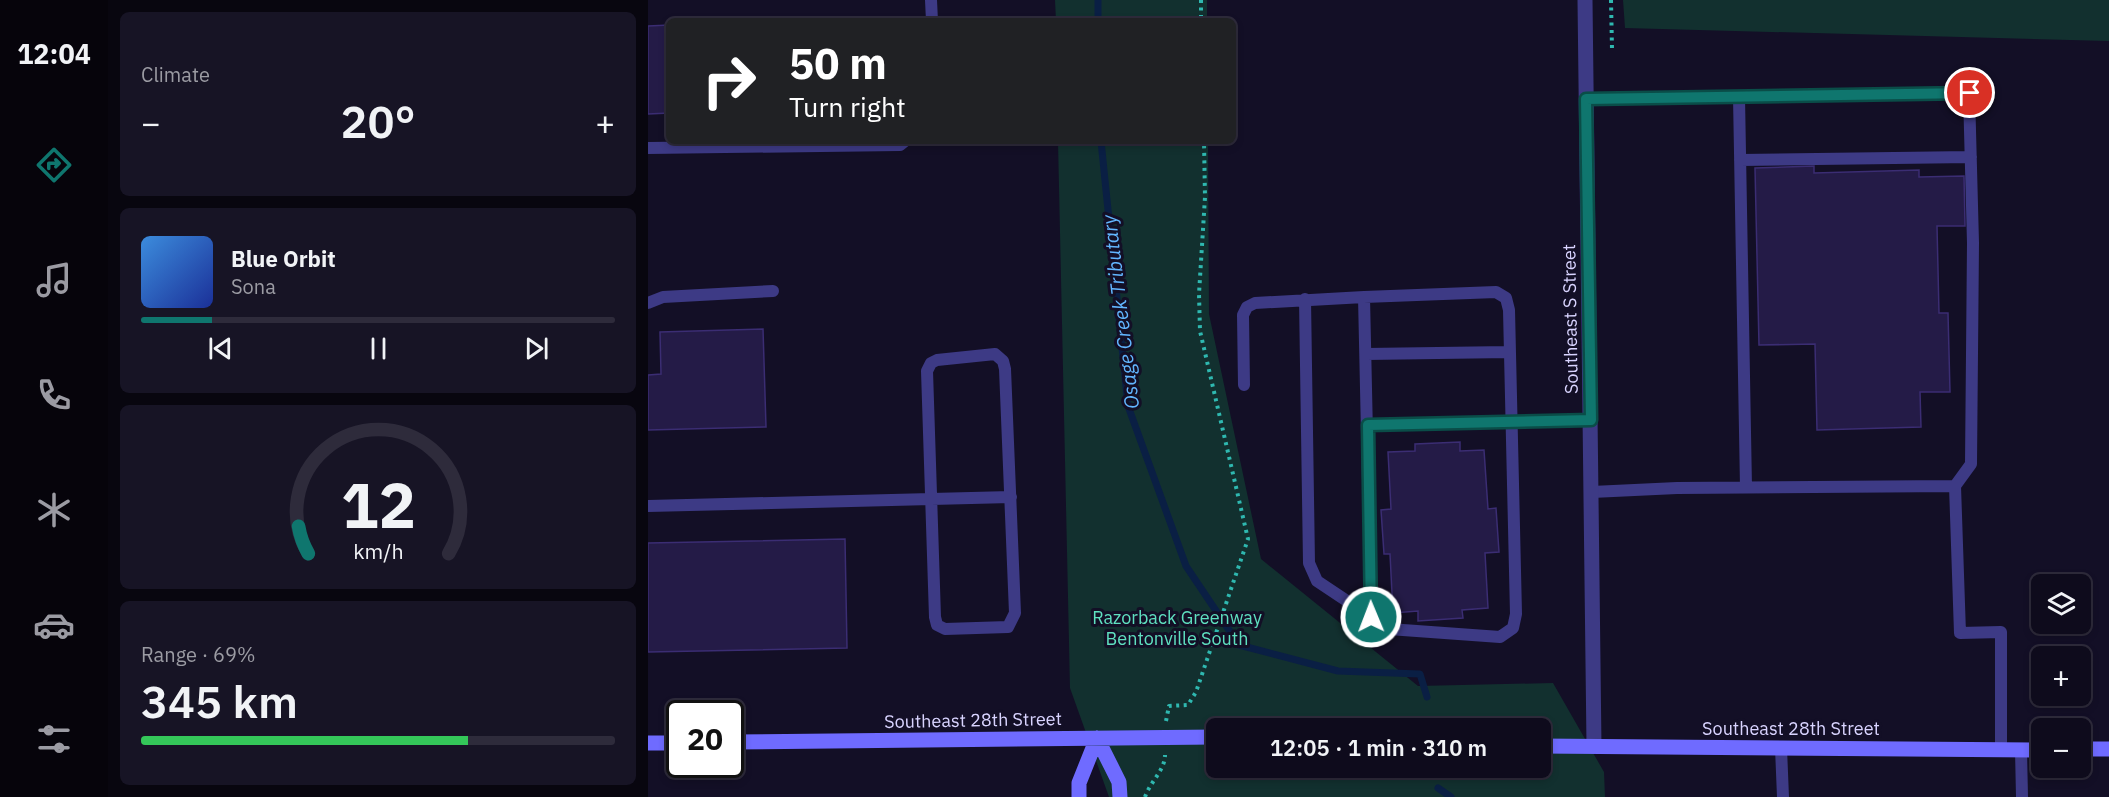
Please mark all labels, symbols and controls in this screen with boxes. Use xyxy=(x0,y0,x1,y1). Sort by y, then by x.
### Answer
text: 12:04 xyxy=(17,36,91,71)
text: 50 m xyxy=(789,36,887,91)
icon: right xyxy=(690,42,768,120)
text: Climate xyxy=(141,61,210,88)
pin xyxy=(1944,67,1995,118)
icon: arrive xyxy=(1953,76,1986,109)
text: Turn right xyxy=(789,89,906,124)
text: 20° xyxy=(340,92,416,150)
text: − xyxy=(141,101,161,144)
text: + xyxy=(595,101,615,144)
icon: directions xyxy=(33,144,75,186)
water label: Osage Creek Tributary xyxy=(1095,212,1145,410)
text: Blue Orbit xyxy=(231,244,336,273)
street label: Southeast S Street xyxy=(1557,244,1583,394)
icon: music xyxy=(33,259,75,301)
text: Sona xyxy=(231,273,276,300)
icon: previous xyxy=(204,332,237,365)
icon: pause xyxy=(362,332,395,365)
icon: next xyxy=(520,332,553,365)
icon: phone xyxy=(33,374,75,416)
text: 12 xyxy=(341,464,415,545)
icon: climate xyxy=(33,489,75,531)
text: km/h xyxy=(353,537,403,565)
map controls xyxy=(2031,574,2091,778)
button: layers xyxy=(2031,574,2091,634)
position arrow xyxy=(1339,585,1403,649)
icon: car xyxy=(33,604,75,646)
park label: Razorback Greenway Bentonville South xyxy=(1092,606,1262,650)
text: Range · 69% xyxy=(141,641,256,668)
button: + xyxy=(2031,646,2091,706)
text: 345 km xyxy=(141,672,298,730)
speed limit sign: 20 xyxy=(666,700,744,778)
street label: Southeast 28th Street xyxy=(884,707,1062,733)
street label: Southeast 28th Street xyxy=(1702,717,1880,740)
icon: filters xyxy=(33,718,75,760)
button: − xyxy=(2031,718,2091,778)
text: 12:05 · 1 min · 310 m xyxy=(1270,733,1487,762)

